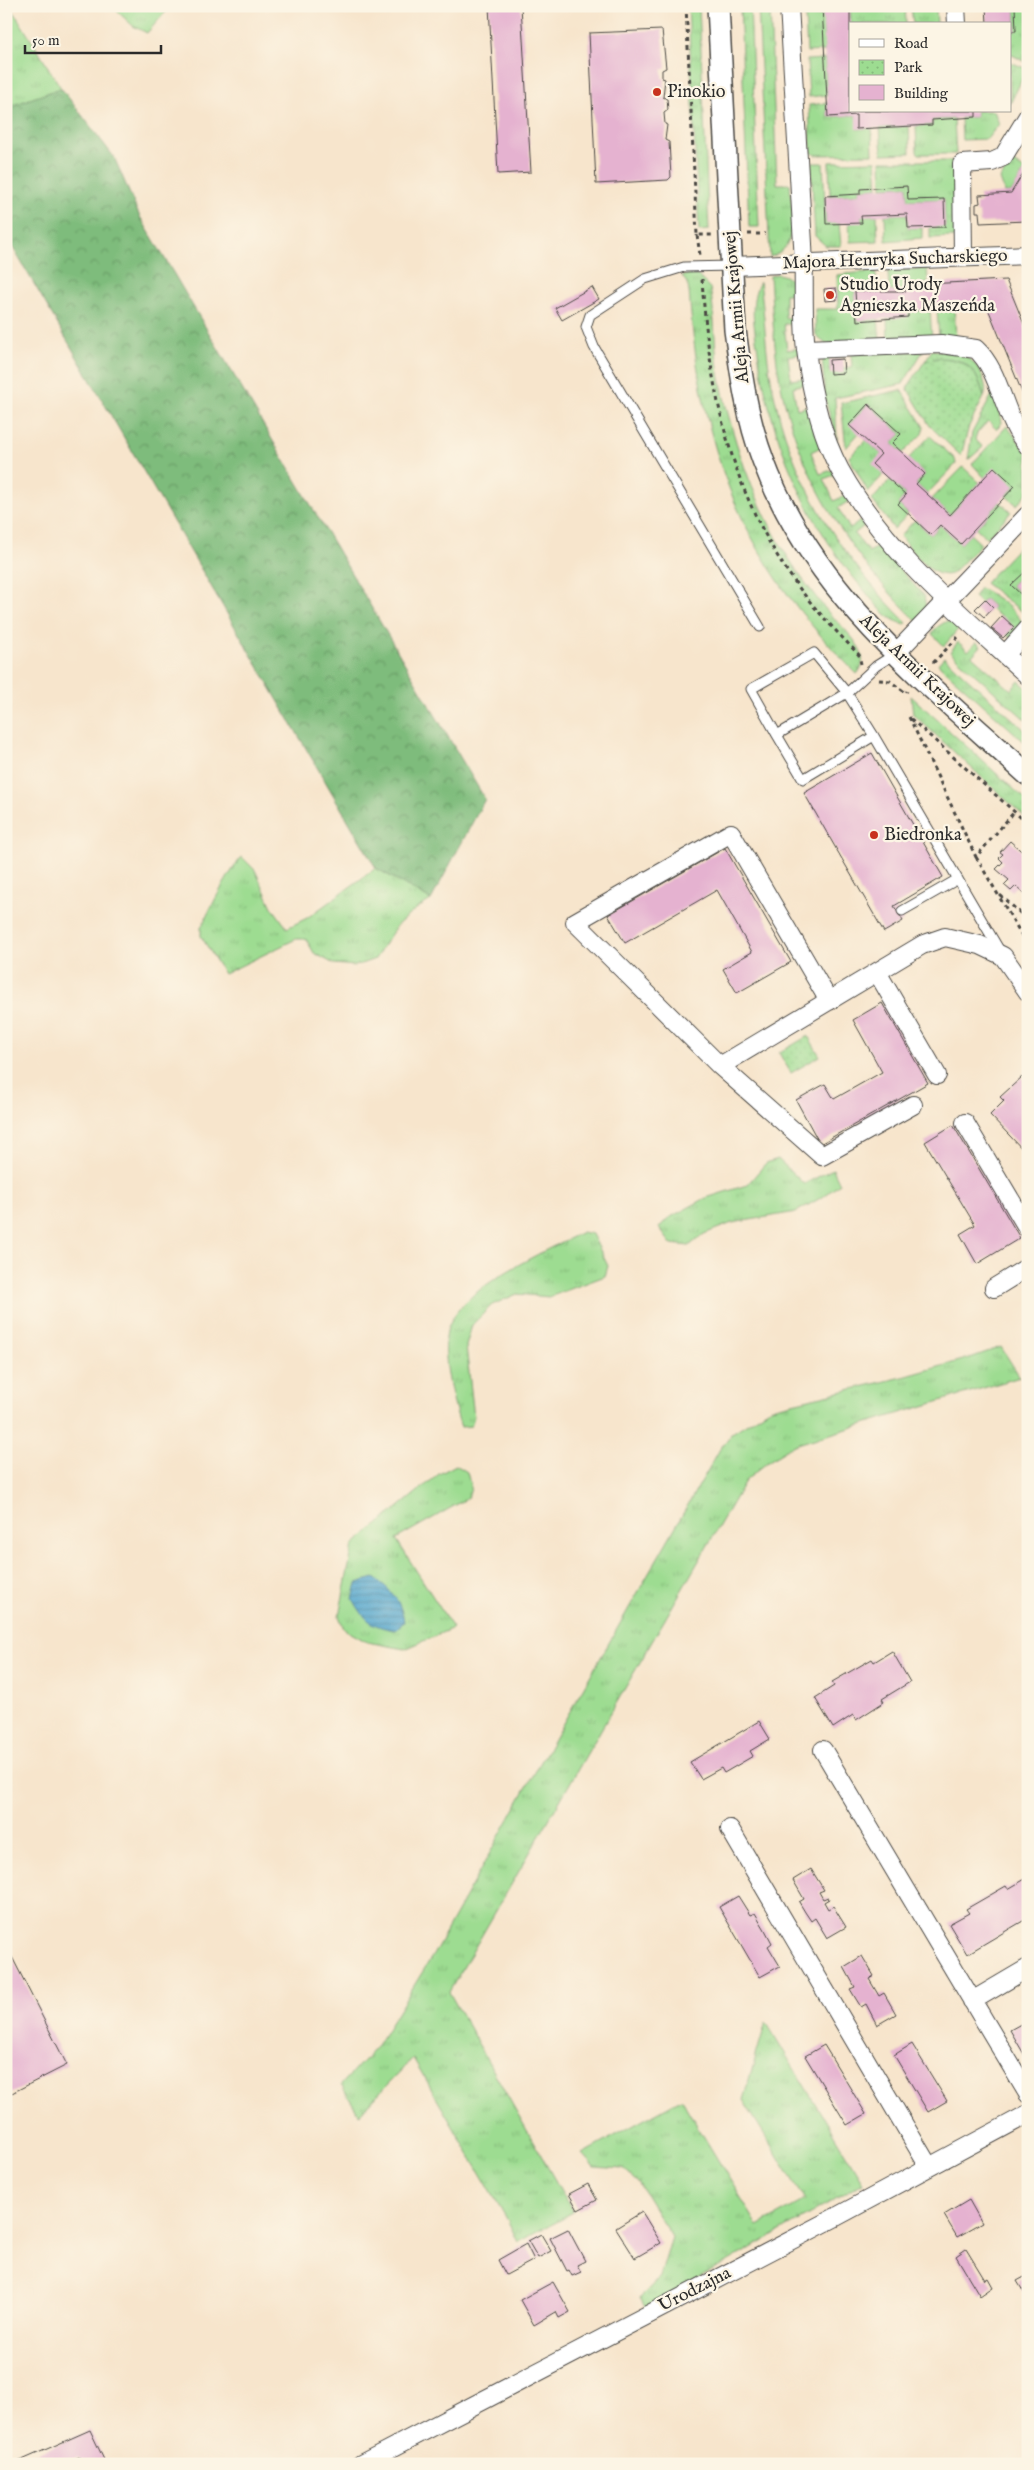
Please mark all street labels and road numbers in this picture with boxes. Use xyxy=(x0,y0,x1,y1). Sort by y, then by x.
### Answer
street label: Aleja Armii Krajowej xyxy=(719,230,755,385)
street label: Majora Henryka Sucharskiego xyxy=(782,245,1008,275)
street label: Aleja Armii Krajowej xyxy=(853,609,980,732)
street label: Urodzajna xyxy=(655,2262,735,2318)

